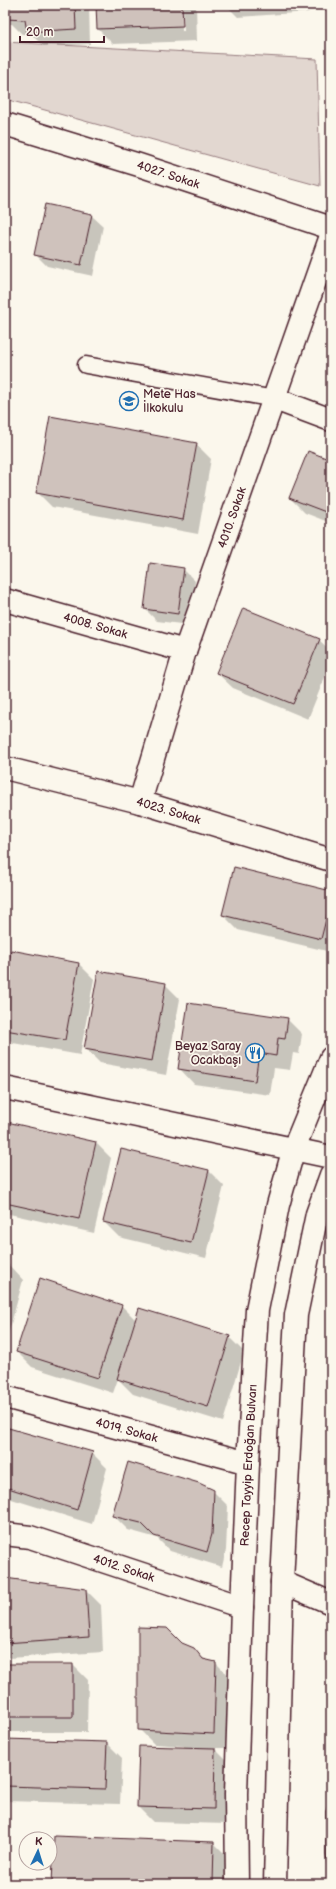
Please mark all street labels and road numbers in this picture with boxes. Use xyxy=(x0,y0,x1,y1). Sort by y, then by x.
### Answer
street label: 4027. Sokak xyxy=(135,158,202,192)
street label: 4010. Sokak xyxy=(215,485,250,550)
street label: 4008. Sokak xyxy=(61,610,129,642)
street label: 4023. Sokak xyxy=(134,794,202,828)
street label: Recep Tayyip Erdoğan Bulvarı xyxy=(238,1384,261,1547)
street label: 4019. Sokak xyxy=(94,1415,159,1446)
street label: 4012. Sokak xyxy=(91,1551,157,1586)

